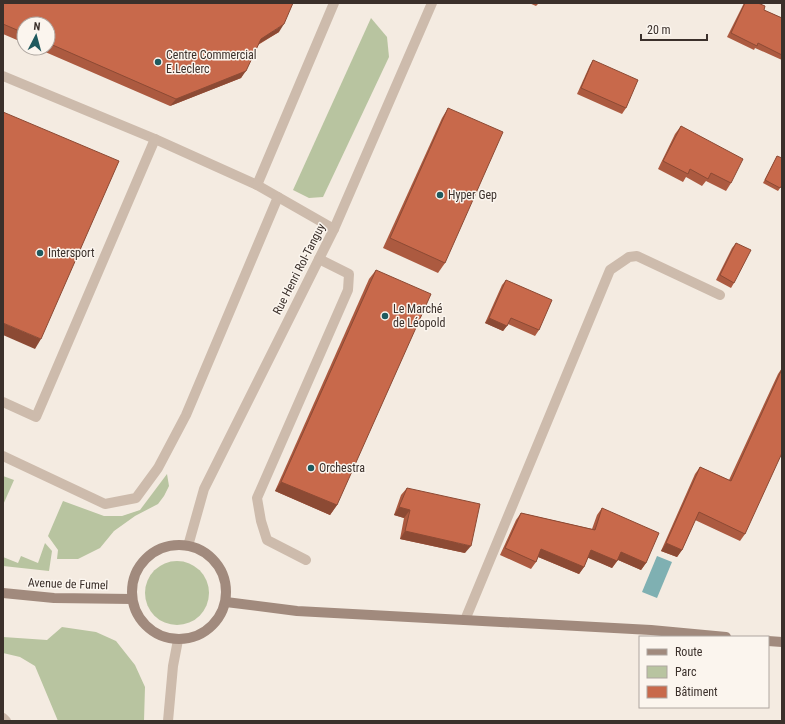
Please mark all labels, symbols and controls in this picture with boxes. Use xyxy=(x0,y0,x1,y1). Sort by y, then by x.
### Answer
north arrow xyxy=(16,16,56,56)
scale bar xyxy=(641,16,707,42)
text: N xyxy=(33,20,41,33)
text: 20 m xyxy=(647,23,671,37)
place label: Centre Commercial E.Leclerc xyxy=(166,48,257,76)
marker: Centre Commercial E.Leclerc xyxy=(153,57,163,67)
place label: Hyper Gep xyxy=(448,188,497,202)
marker: Hyper Gep xyxy=(435,190,445,200)
street label: Rue Henri Rol-Tanguy xyxy=(270,221,328,317)
place label: Intersport xyxy=(48,246,95,260)
marker: Intersport xyxy=(35,248,45,258)
place label: Le Marché de Léopold xyxy=(393,302,445,330)
marker: Le Marché de Léopold xyxy=(380,311,390,321)
place label: Orchestra xyxy=(319,461,365,475)
marker: Orchestra xyxy=(306,463,316,473)
street label: Avenue de Fumel xyxy=(28,576,108,592)
legend xyxy=(639,636,769,708)
text: Route xyxy=(675,645,703,659)
text: Parc xyxy=(675,665,697,679)
text: Bâtiment xyxy=(675,685,718,699)

